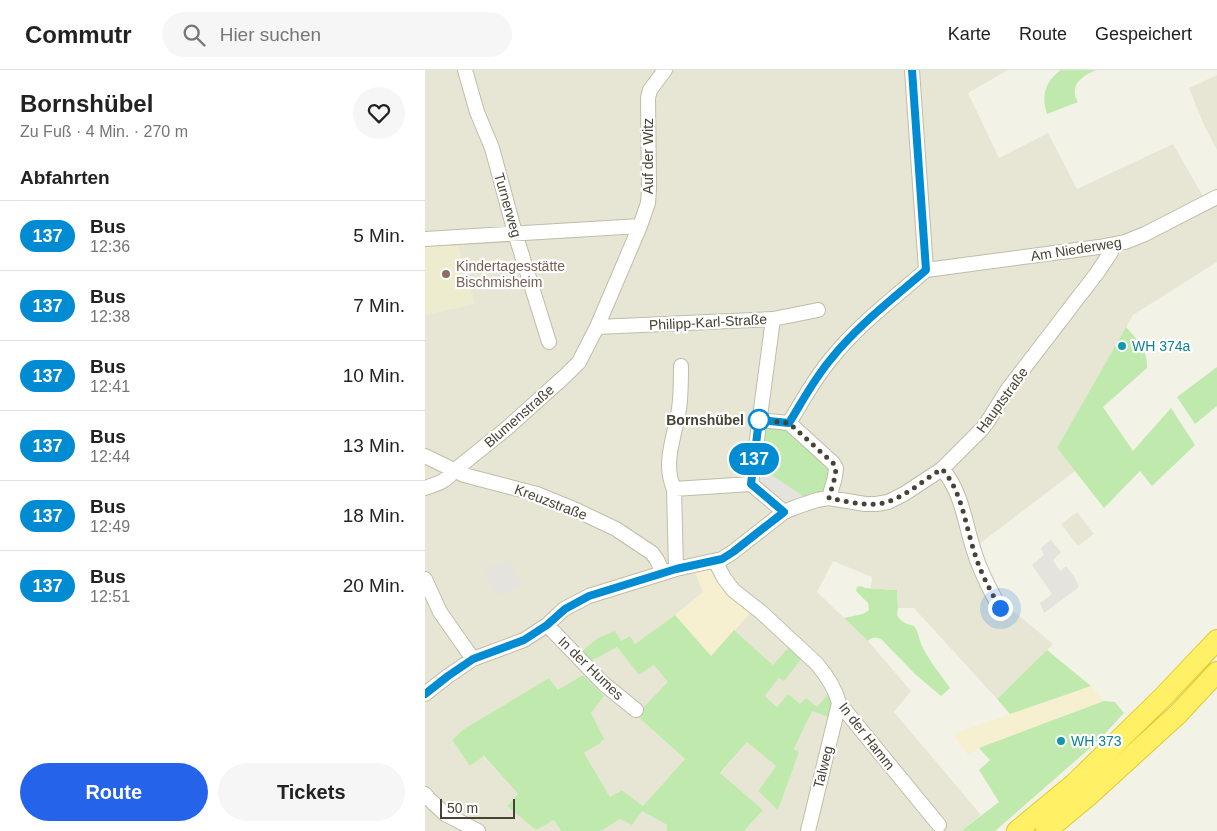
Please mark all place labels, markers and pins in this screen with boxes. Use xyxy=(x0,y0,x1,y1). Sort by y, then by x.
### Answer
place label: Kindertagesstätte Bischmisheim xyxy=(456,258,565,290)
marker: Kindertagesstätte Bischmisheim xyxy=(440,268,452,280)
place label: WH 374a xyxy=(1132,338,1191,354)
marker: WH 374a xyxy=(1116,340,1128,352)
marker: Bornshübel xyxy=(748,409,770,431)
place label: Bornshübel xyxy=(666,412,744,428)
place label: WH 373 xyxy=(1071,733,1122,749)
marker: WH 373 xyxy=(1055,735,1067,747)

